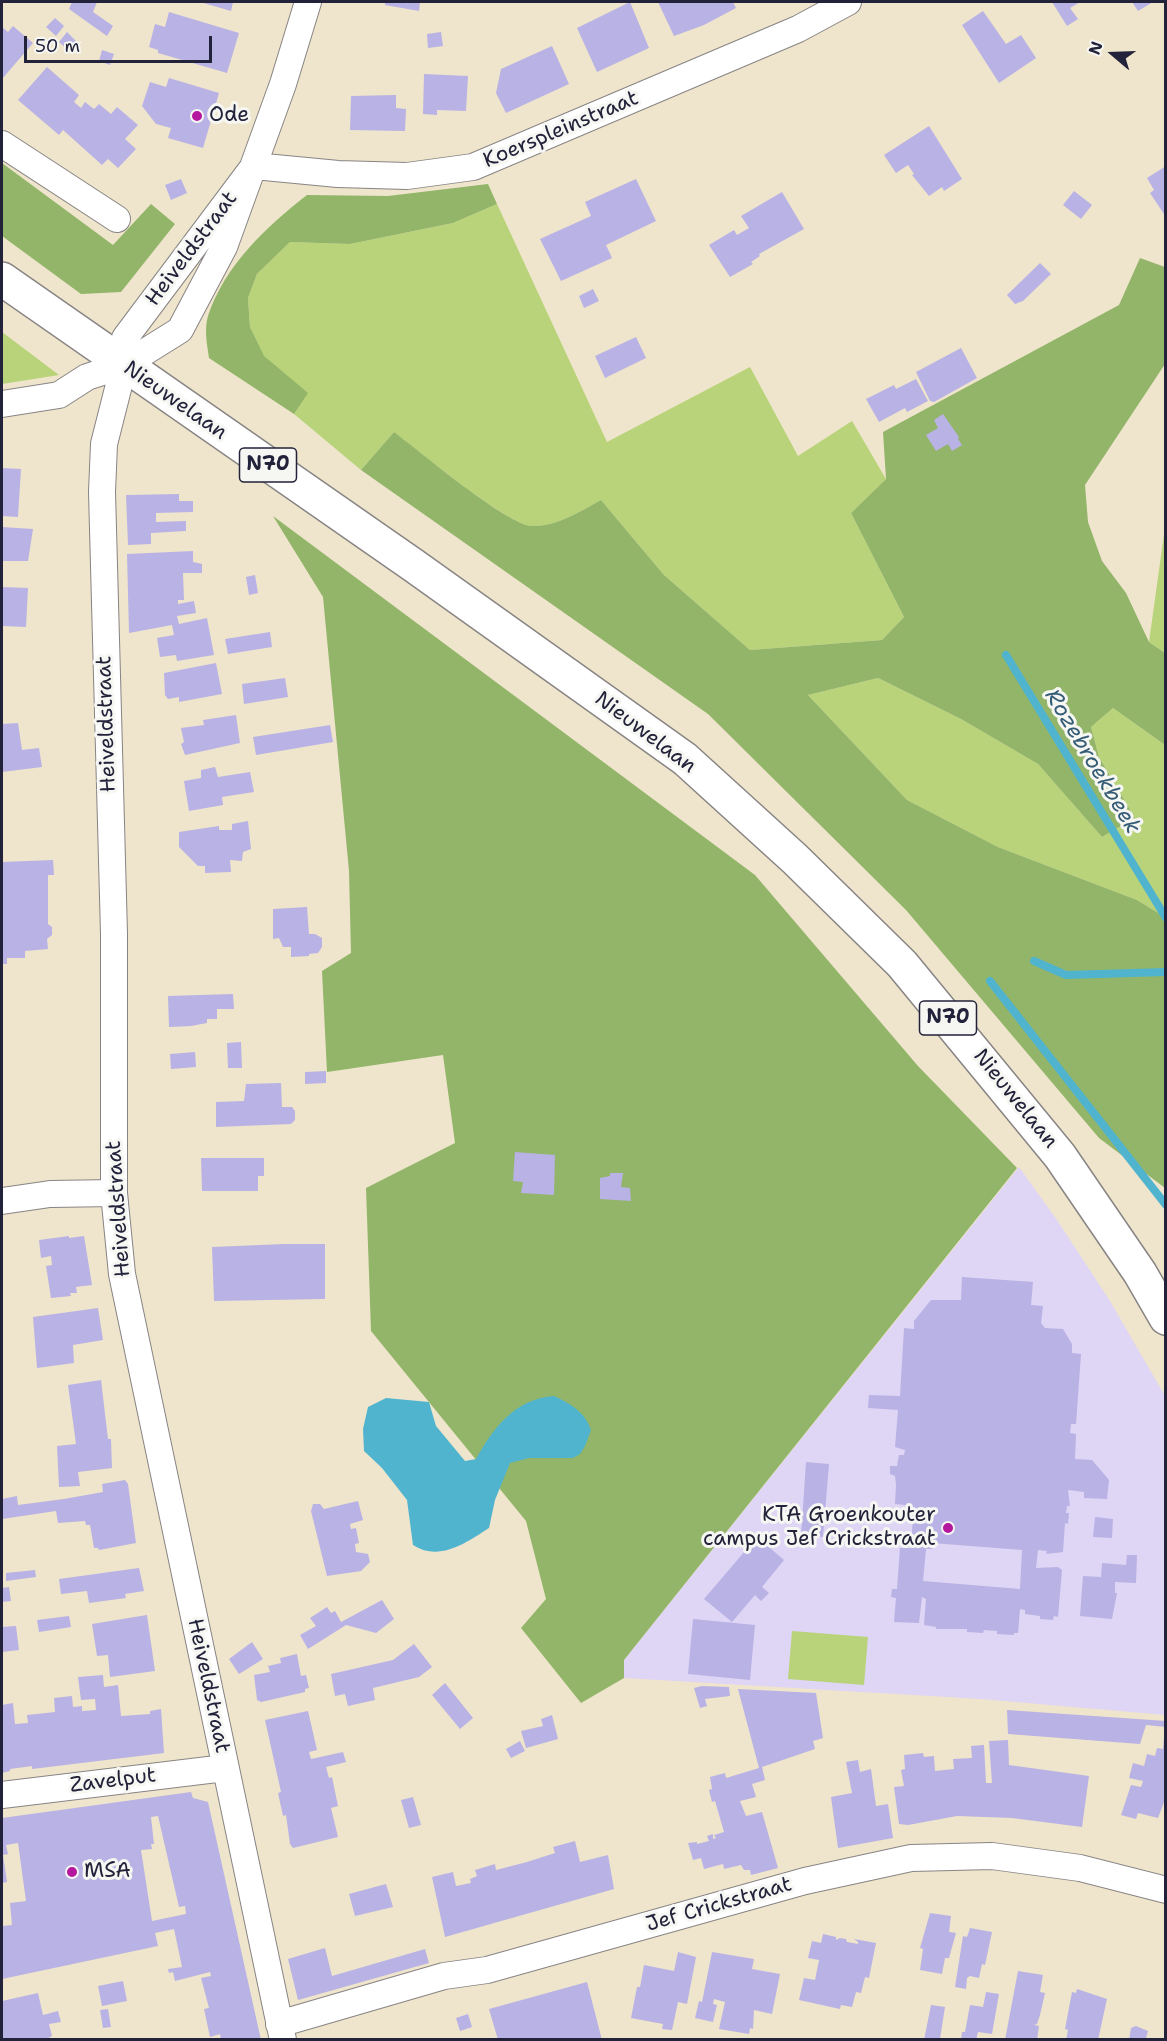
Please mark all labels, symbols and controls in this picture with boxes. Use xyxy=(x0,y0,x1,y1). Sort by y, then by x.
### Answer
scale bar xyxy=(27,24,214,62)
north arrow xyxy=(1083,24,1143,84)
text: 50 m xyxy=(35,34,80,58)
text: N xyxy=(1084,39,1108,57)
street label: Koerspleinstraat xyxy=(480,86,642,174)
place label: Ode xyxy=(209,103,249,129)
marker: Ode xyxy=(190,109,204,123)
street label: Heiveldstraat xyxy=(141,187,243,311)
street label: Nieuwelaan xyxy=(119,356,231,446)
road number: N70 xyxy=(240,448,296,482)
street label: Heiveldstraat xyxy=(92,655,122,793)
water label: Rozebroekbeek xyxy=(1038,685,1146,839)
street label: Nieuwelaan xyxy=(589,687,701,779)
road number: N70 xyxy=(920,1001,976,1035)
street label: Nieuwelaan xyxy=(967,1044,1063,1154)
street label: Heiveldstraat xyxy=(102,1140,136,1278)
place label: KTA Groenkouter campus Jef Crickstraat xyxy=(703,1503,936,1553)
marker: KTA Groenkouter campus Jef Crickstraat xyxy=(941,1521,955,1535)
street label: Heiveldstraat xyxy=(181,1616,235,1756)
street label: Zavelput xyxy=(69,1763,157,1799)
place label: MSA xyxy=(84,1859,131,1885)
marker: MSA xyxy=(65,1865,79,1879)
street label: Jef Crickstraat xyxy=(643,1872,795,1938)

